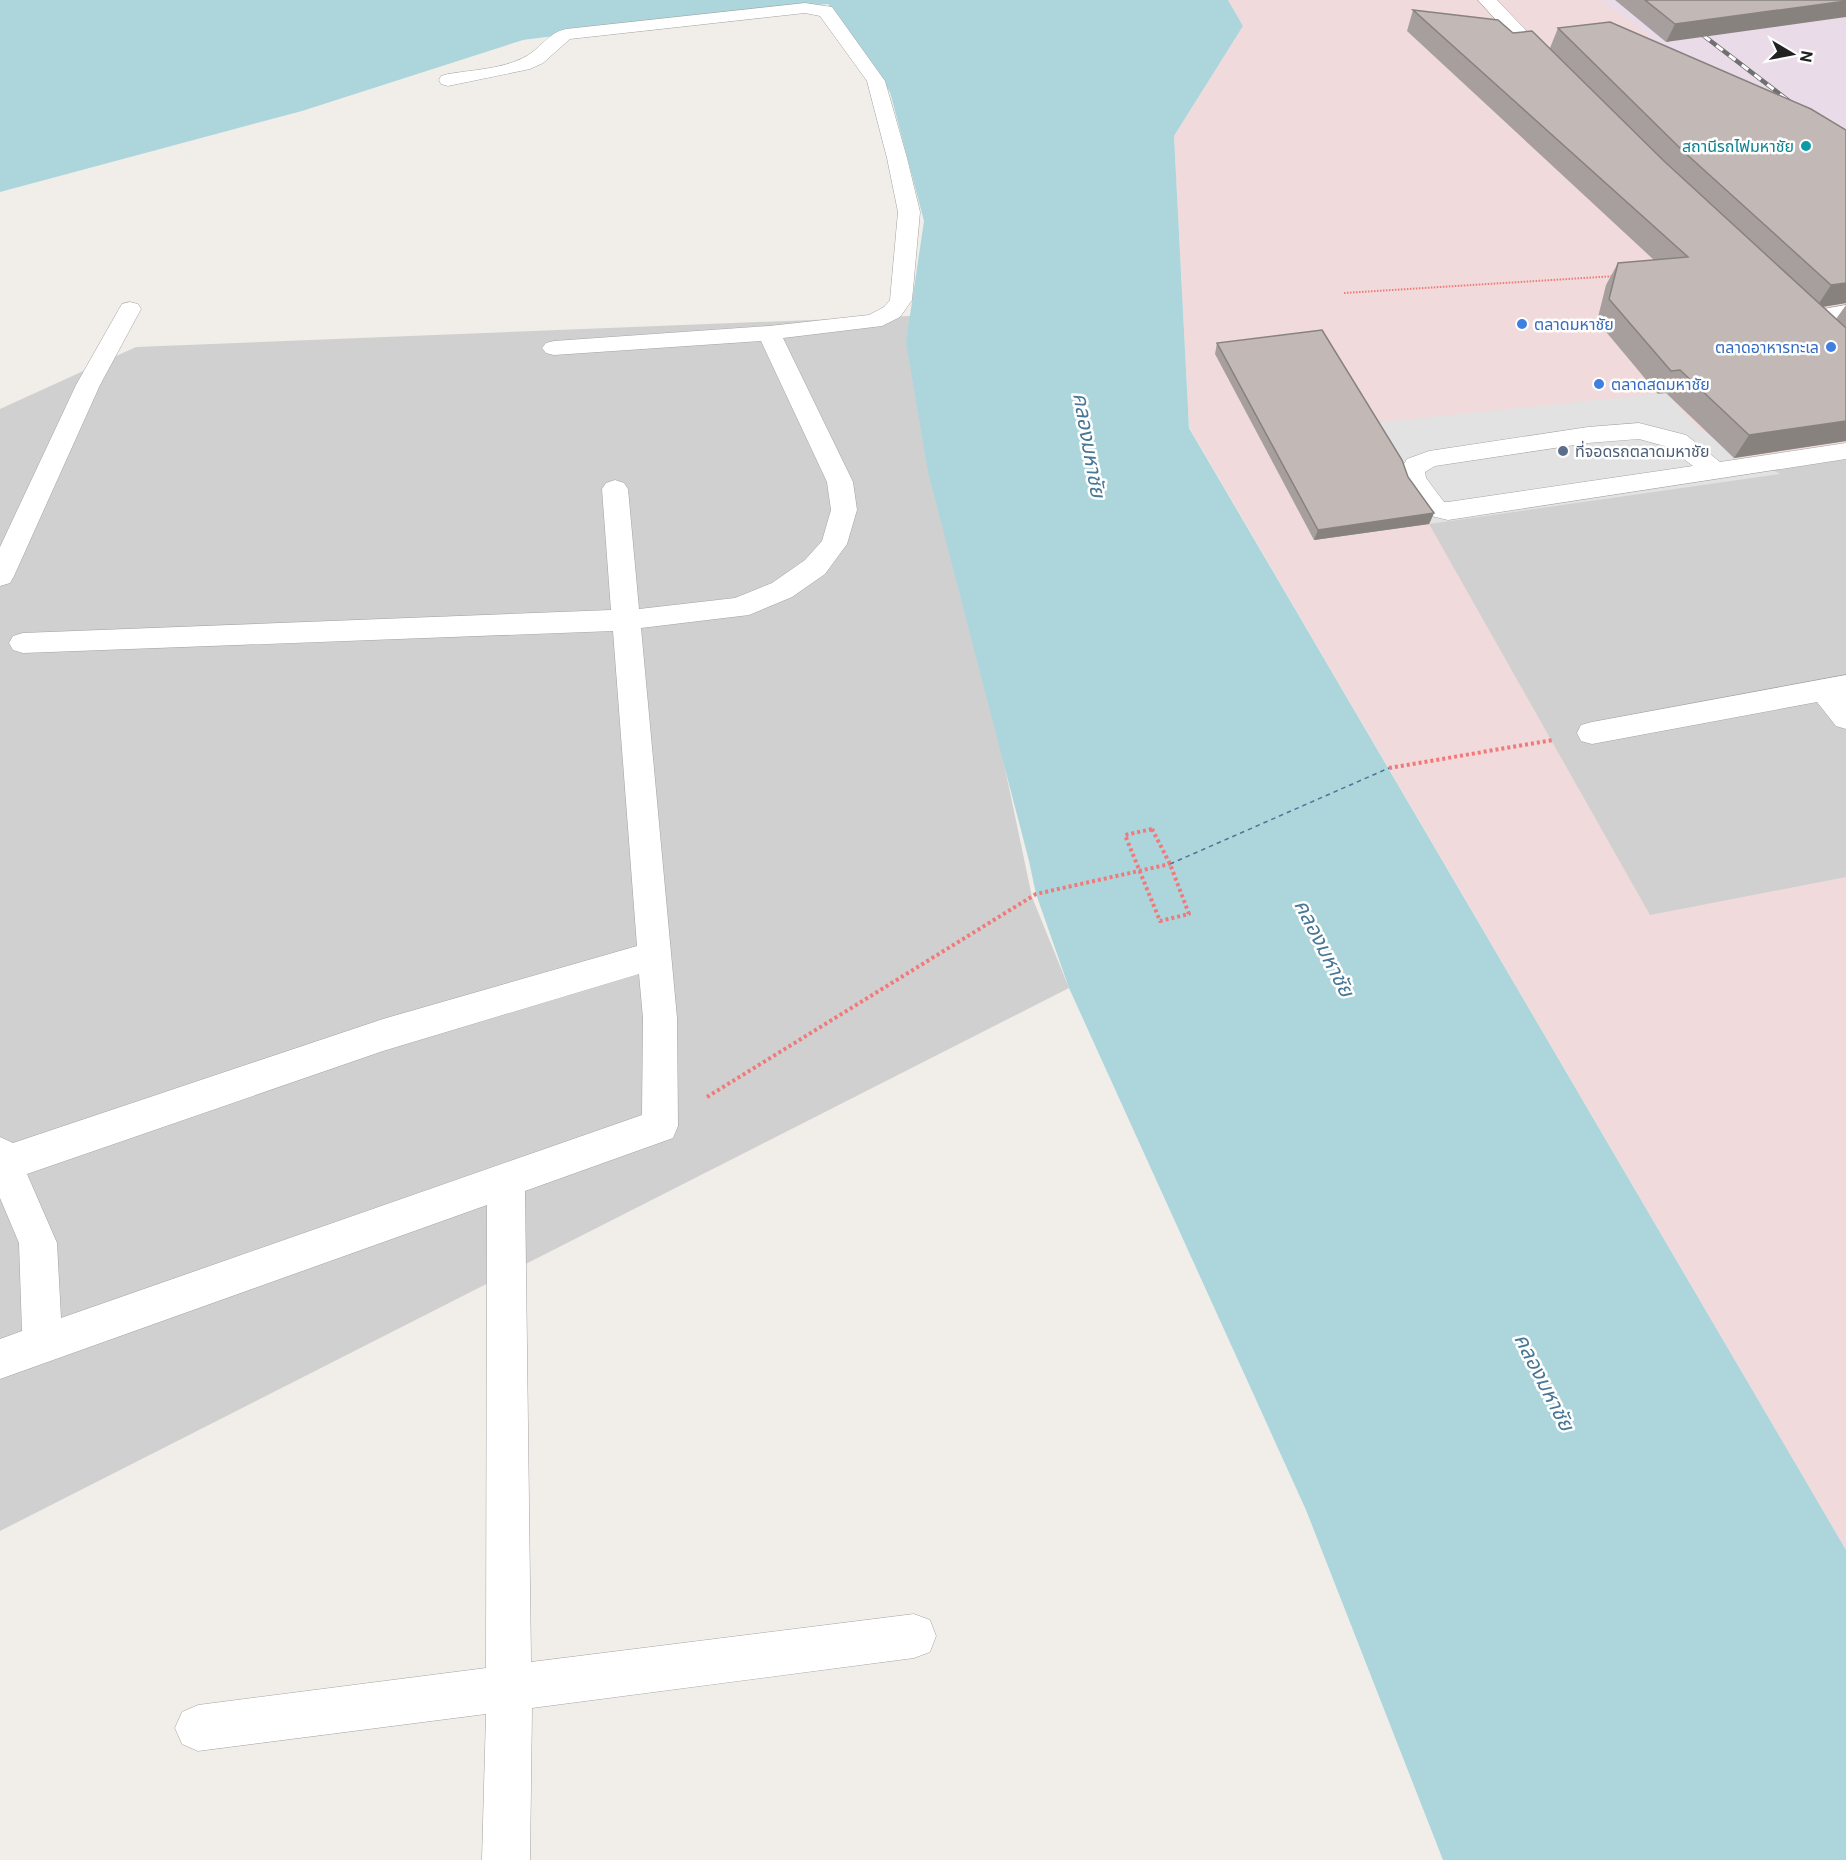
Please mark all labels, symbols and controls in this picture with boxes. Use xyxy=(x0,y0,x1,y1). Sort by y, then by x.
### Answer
north arrow xyxy=(1762,24,1822,84)
text: N xyxy=(1796,49,1817,64)
place label: สถานีรถไฟมหาชัย xyxy=(1682,137,1794,156)
marker: สถานีรถไฟมหาชัย xyxy=(1799,139,1813,153)
place label: ตลาดมหาชัย xyxy=(1534,315,1614,334)
marker: ตลาดมหาชัย xyxy=(1515,317,1529,331)
place label: ตลาดอาหารทะเล xyxy=(1715,338,1819,357)
marker: ตลาดอาหารทะเล xyxy=(1824,340,1838,354)
place label: ตลาดสดมหาชัย xyxy=(1611,375,1710,394)
marker: ตลาดสดมหาชัย xyxy=(1592,377,1606,391)
water label: คลองมหาชัย xyxy=(1068,391,1110,501)
place label: ที่จอดรถตลาดมหาชัย xyxy=(1575,440,1709,461)
marker: ที่จอดรถตลาดมหาชัย xyxy=(1556,444,1570,458)
water label: คลองมหาชัย xyxy=(1289,895,1359,1002)
water label: คลองมหาชัย xyxy=(1509,1329,1579,1436)

